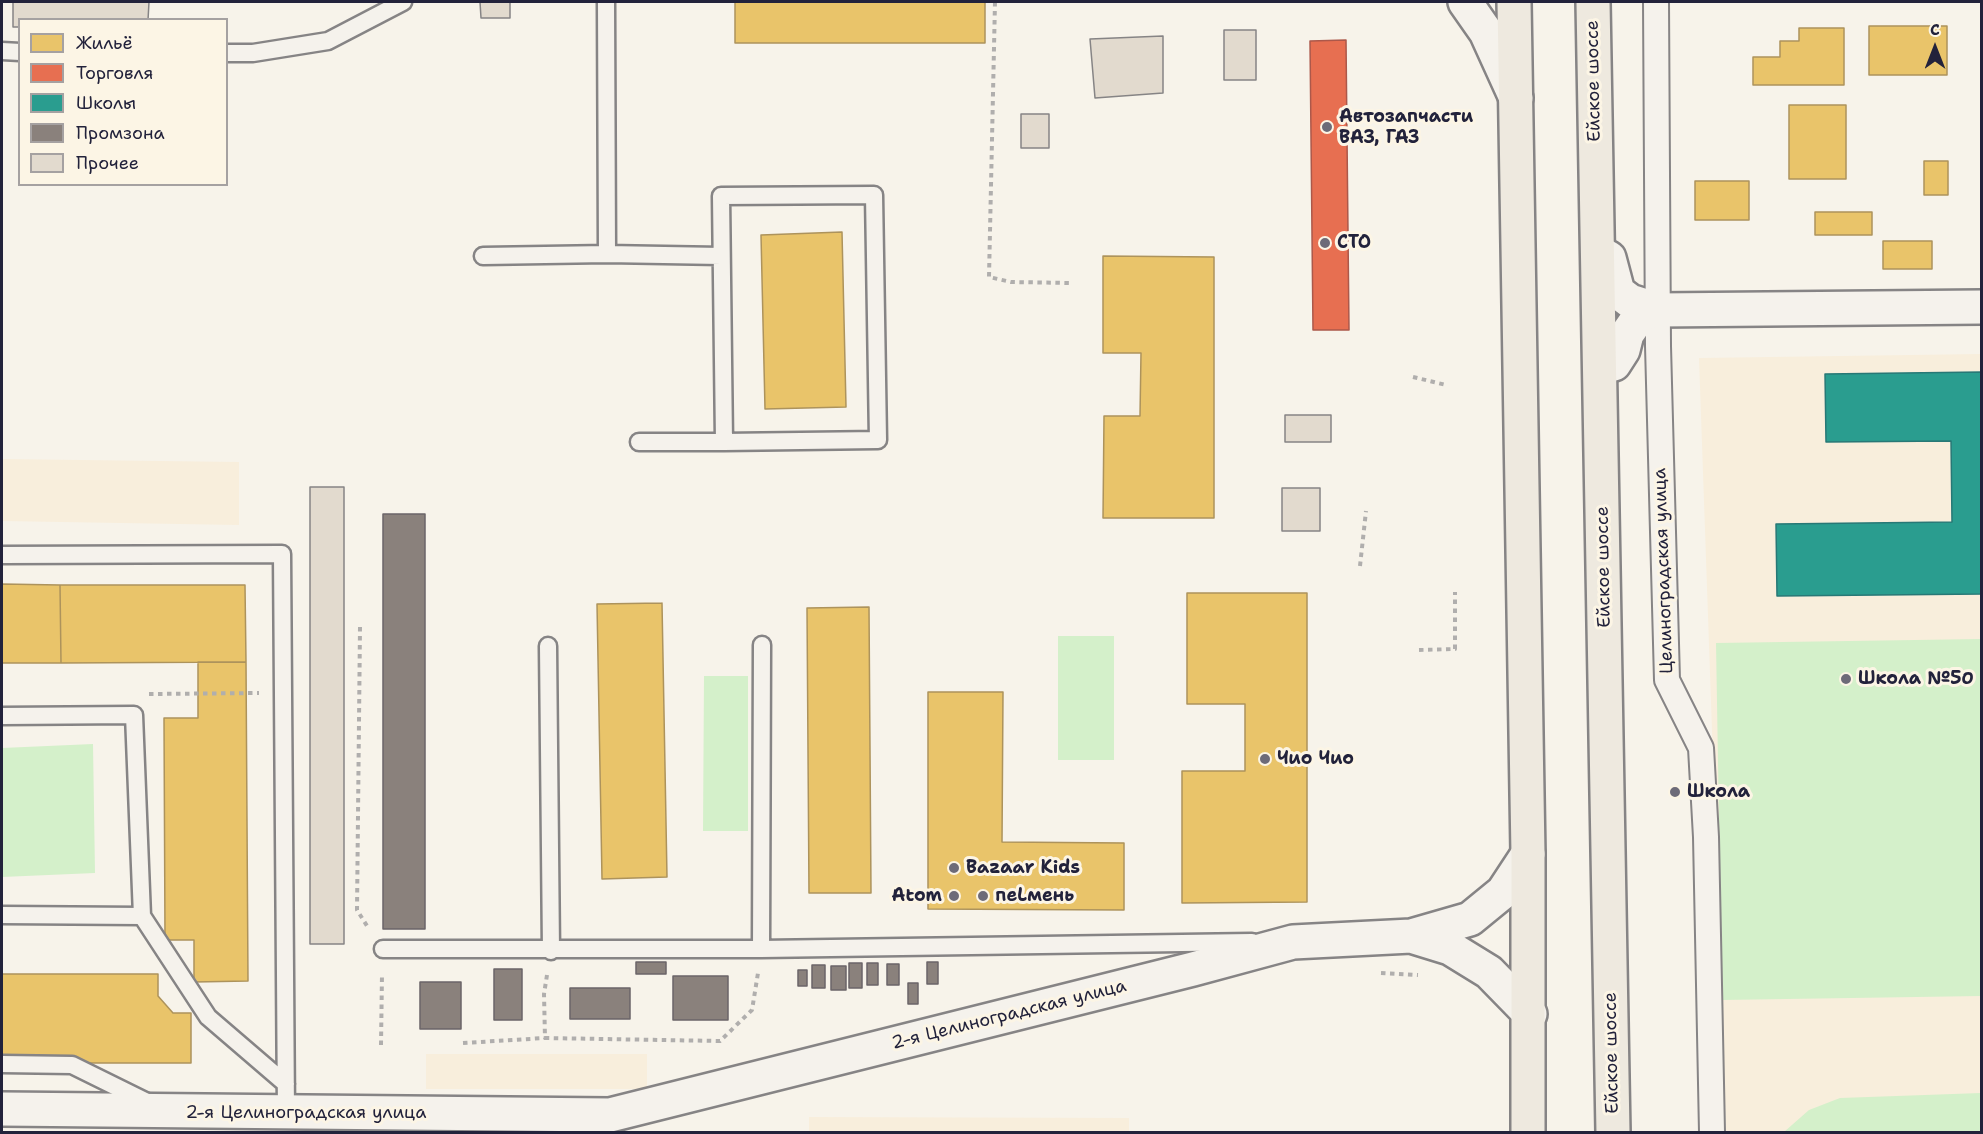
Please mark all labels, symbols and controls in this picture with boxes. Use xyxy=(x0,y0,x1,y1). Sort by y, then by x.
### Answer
legend xyxy=(18,18,228,186)
north arrow xyxy=(1905,18,1965,78)
text: С xyxy=(1930,19,1940,40)
street label: Ейское шоссе xyxy=(1582,20,1606,142)
text: Жильё xyxy=(76,31,133,55)
text: Торговля xyxy=(76,61,154,85)
text: Школы xyxy=(76,91,136,115)
place label: Автозапчасти ВАЗ, ГАЗ xyxy=(1339,106,1473,148)
marker: Автозапчасти ВАЗ, ГАЗ xyxy=(1320,120,1334,134)
text: Промзона xyxy=(76,121,165,145)
text: Прочее xyxy=(76,151,139,175)
place label: СТО xyxy=(1337,232,1371,254)
marker: СТО xyxy=(1318,236,1332,250)
street label: Целиноградская улица xyxy=(1650,468,1678,674)
street label: Ейское шоссе xyxy=(1592,506,1616,628)
place label: Школа №50 xyxy=(1858,668,1974,690)
marker: Школа №50 xyxy=(1839,672,1853,686)
place label: Чио Чио xyxy=(1277,748,1354,770)
marker: Чио Чио xyxy=(1258,752,1272,766)
place label: Школа xyxy=(1687,781,1750,803)
marker: Школа xyxy=(1668,785,1682,799)
place label: Bazaar Kids xyxy=(966,857,1080,879)
marker: Bazaar Kids xyxy=(947,861,961,875)
place label: Atom xyxy=(892,885,942,907)
place label: пеLмень xyxy=(995,885,1074,907)
marker: Atom xyxy=(947,889,961,903)
marker: пеLмень xyxy=(976,889,990,903)
street label: 2-я Целиноградская улица xyxy=(890,975,1128,1055)
street label: Ейское шоссе xyxy=(1600,992,1624,1114)
street label: 2-я Целиноградская улица xyxy=(186,1102,426,1124)

